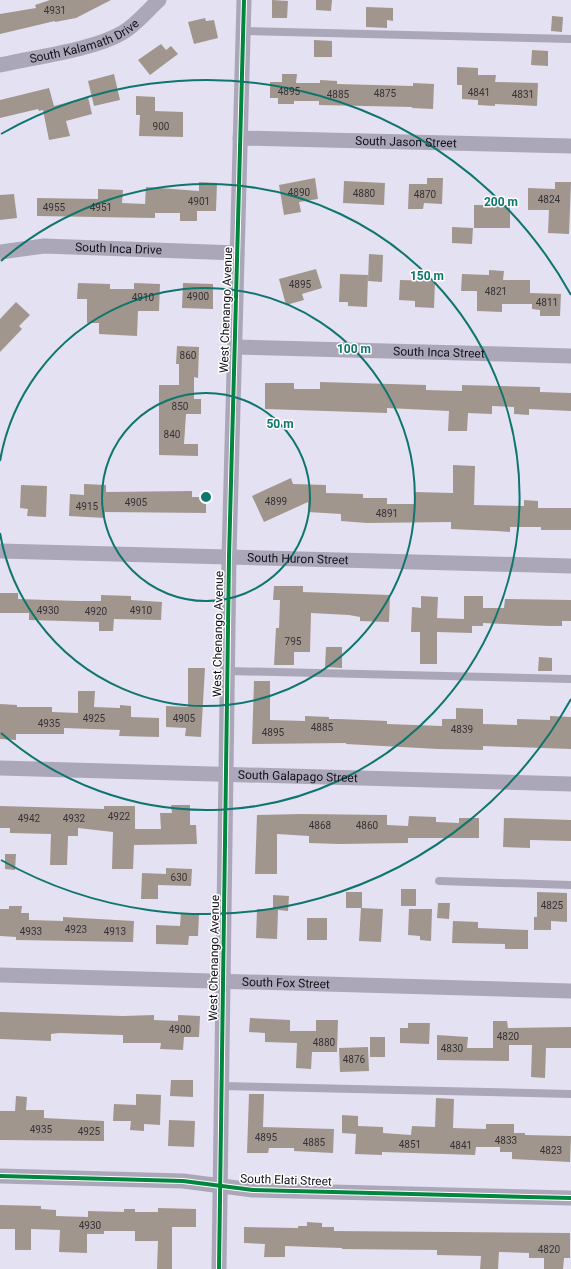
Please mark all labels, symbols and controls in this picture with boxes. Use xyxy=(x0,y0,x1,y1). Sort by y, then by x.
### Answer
house number: 4931 xyxy=(44,5,66,16)
street label: South Kalamath Drive xyxy=(28,16,142,66)
house number: 4895 xyxy=(278,86,301,97)
house number: 4841 xyxy=(468,87,490,98)
house number: 4875 xyxy=(374,88,397,99)
house number: 4885 xyxy=(327,89,350,100)
house number: 4831 xyxy=(512,89,534,100)
house number: 900 xyxy=(153,121,170,132)
street label: South Jason Street xyxy=(355,134,457,150)
house number: 4890 xyxy=(288,187,311,198)
house number: 4880 xyxy=(353,188,376,199)
house number: 4870 xyxy=(414,189,437,200)
house number: 4824 xyxy=(538,194,561,205)
text: 200 m xyxy=(484,195,518,209)
house number: 4901 xyxy=(188,196,210,207)
house number: 4955 xyxy=(43,202,66,213)
house number: 4951 xyxy=(90,202,112,213)
street label: South Inca Drive xyxy=(75,240,162,257)
street label: West Chenango Avenue xyxy=(217,247,235,373)
text: 150 m xyxy=(410,269,444,283)
house number: 4895 xyxy=(289,279,312,290)
house number: 4821 xyxy=(485,286,507,297)
house number: 4900 xyxy=(187,291,210,302)
house number: 4910 xyxy=(132,292,155,303)
house number: 4811 xyxy=(536,297,558,308)
text: 100 m xyxy=(337,342,371,356)
street label: South Inca Street xyxy=(393,344,485,361)
house number: 860 xyxy=(180,350,197,361)
house number: 850 xyxy=(172,401,189,412)
text: 50 m xyxy=(266,417,294,431)
house number: 840 xyxy=(164,429,181,440)
centre of rings xyxy=(199,490,213,504)
house number: 4899 xyxy=(265,496,287,507)
house number: 4905 xyxy=(125,497,148,508)
house number: 4915 xyxy=(76,501,99,512)
house number: 4891 xyxy=(376,508,398,519)
street label: South Huron Street xyxy=(247,550,349,567)
street label: West Chenango Avenue xyxy=(210,571,226,697)
house number: 4930 xyxy=(37,605,60,616)
house number: 4910 xyxy=(130,605,153,616)
house number: 4920 xyxy=(85,606,108,617)
house number: 795 xyxy=(285,636,302,647)
house number: 4925 xyxy=(83,713,106,724)
house number: 4905 xyxy=(173,713,196,724)
house number: 4935 xyxy=(38,718,61,729)
house number: 4885 xyxy=(311,722,334,733)
house number: 4839 xyxy=(451,724,473,735)
house number: 4895 xyxy=(262,727,285,738)
street label: South Galapago Street xyxy=(238,768,358,785)
house number: 4922 xyxy=(108,811,131,822)
house number: 4942 xyxy=(18,813,41,824)
house number: 4932 xyxy=(63,813,86,824)
house number: 4868 xyxy=(309,820,332,831)
house number: 4860 xyxy=(356,820,379,831)
house number: 630 xyxy=(171,872,188,883)
street label: West Chenango Avenue xyxy=(206,895,222,1021)
house number: 4825 xyxy=(541,900,564,911)
house number: 4923 xyxy=(65,924,87,935)
house number: 4933 xyxy=(20,926,42,937)
house number: 4913 xyxy=(104,926,126,937)
street label: South Fox Street xyxy=(242,975,330,991)
house number: 4900 xyxy=(169,1024,192,1035)
house number: 4820 xyxy=(497,1031,520,1042)
house number: 4880 xyxy=(313,1037,336,1048)
house number: 4830 xyxy=(441,1043,464,1054)
house number: 4876 xyxy=(343,1054,366,1065)
house number: 4935 xyxy=(30,1124,53,1135)
house number: 4925 xyxy=(78,1126,101,1137)
house number: 4895 xyxy=(255,1132,278,1143)
house number: 4833 xyxy=(495,1135,517,1146)
house number: 4885 xyxy=(303,1137,326,1148)
house number: 4851 xyxy=(399,1139,421,1150)
house number: 4841 xyxy=(450,1140,472,1151)
house number: 4823 xyxy=(540,1145,562,1156)
street label: South Elati Street xyxy=(240,1171,332,1189)
house number: 4930 xyxy=(79,1220,102,1231)
house number: 4820 xyxy=(538,1244,561,1255)

